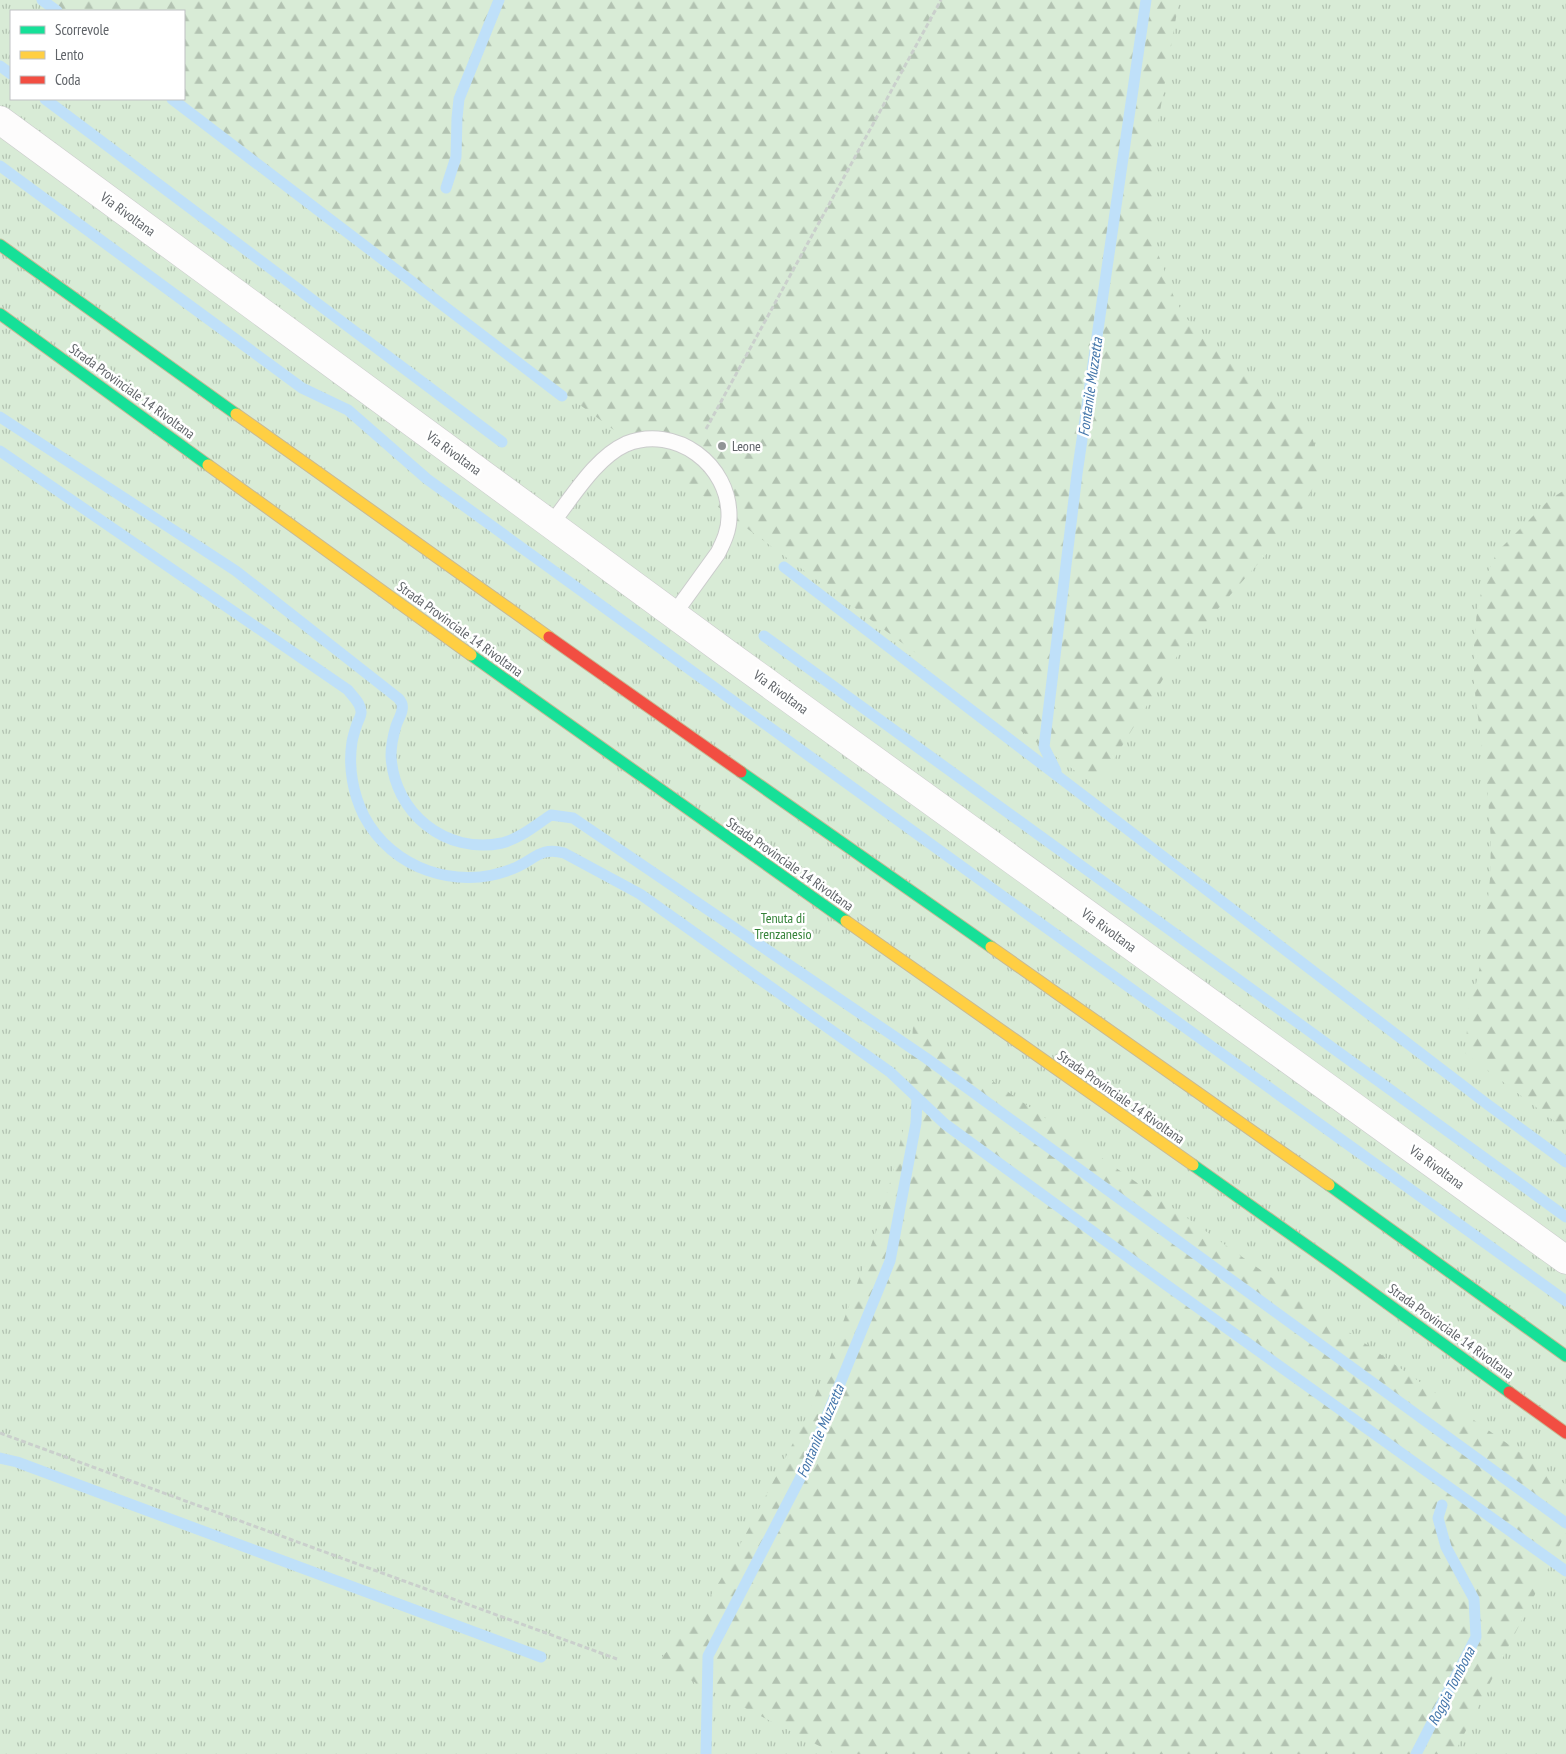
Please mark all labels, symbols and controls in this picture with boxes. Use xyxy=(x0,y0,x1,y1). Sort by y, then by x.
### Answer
legend xyxy=(10,10,185,100)
text: Scorrevole xyxy=(55,20,109,39)
text: Lento xyxy=(55,45,84,64)
text: Coda xyxy=(55,70,80,89)
street label: Via Rivoltana xyxy=(96,187,159,240)
water label: Fontanile Muzzetta xyxy=(1074,336,1106,437)
street label: Strada Provinciale 14 Rivoltana xyxy=(66,339,198,443)
street label: Via Rivoltana xyxy=(422,426,485,479)
place label: Leone xyxy=(732,437,761,455)
marker: Leone xyxy=(716,440,728,452)
street label: Strada Provinciale 14 Rivoltana xyxy=(394,577,526,681)
street label: Via Rivoltana xyxy=(749,665,812,718)
street label: Strada Provinciale 14 Rivoltana xyxy=(723,813,857,915)
street label: Via Rivoltana xyxy=(1077,903,1140,956)
park label: Tenuta di Trenzanesio xyxy=(754,909,812,943)
street label: Strada Provinciale 14 Rivoltana xyxy=(1054,1046,1188,1148)
street label: Via Rivoltana xyxy=(1405,1140,1468,1193)
street label: Strada Provinciale 14 Rivoltana xyxy=(1385,1279,1517,1383)
water label: Fontanile Muzzetta xyxy=(792,1381,849,1480)
water label: Roggia Tombona xyxy=(1423,1643,1479,1728)

